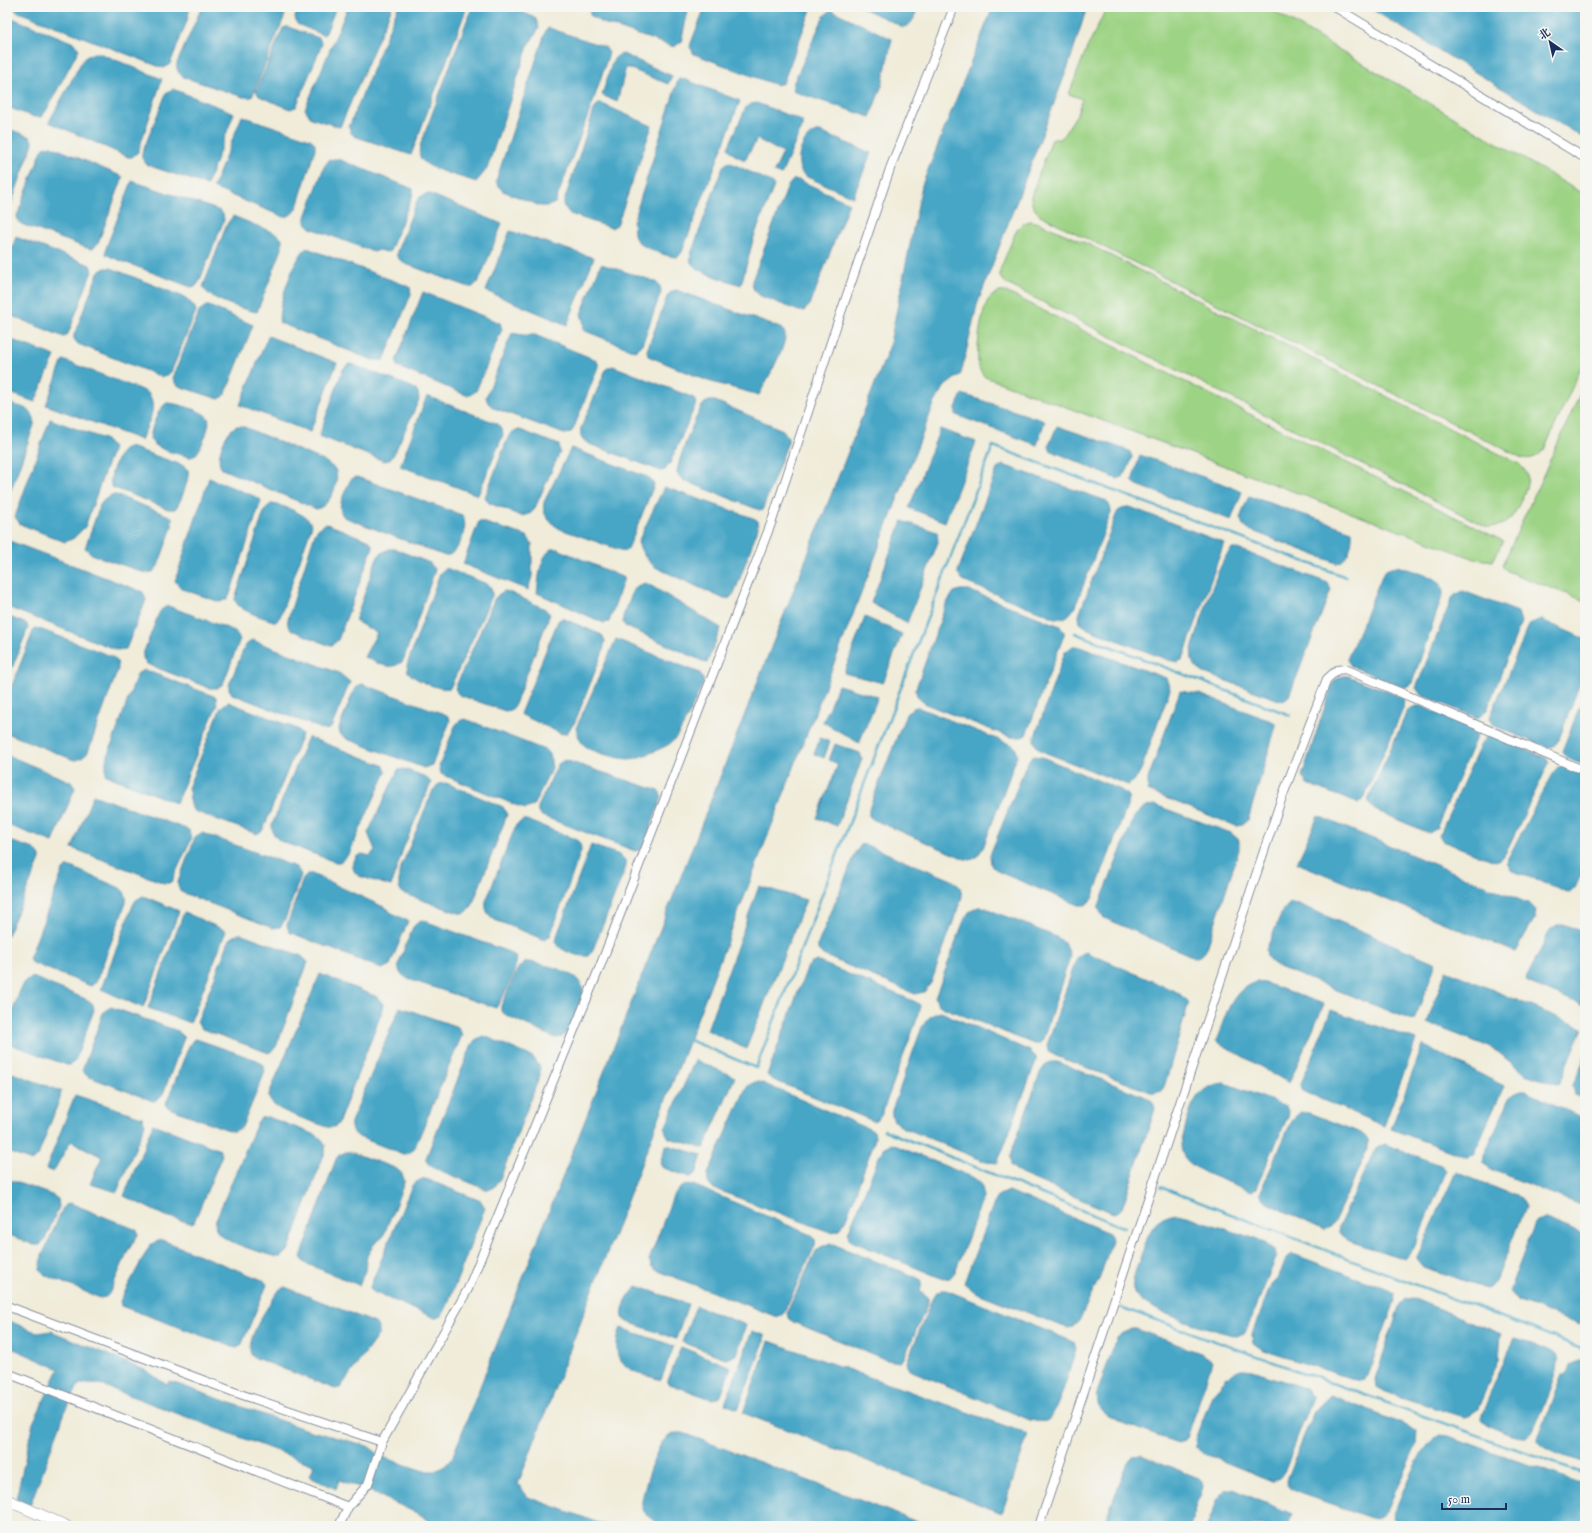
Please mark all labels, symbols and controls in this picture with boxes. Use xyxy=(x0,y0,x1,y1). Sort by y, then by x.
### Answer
north arrow xyxy=(1530,22,1570,62)
text: 北 xyxy=(1536,26,1553,43)
scale bar xyxy=(1442,1485,1506,1511)
text: 50 m xyxy=(1448,1492,1470,1507)

